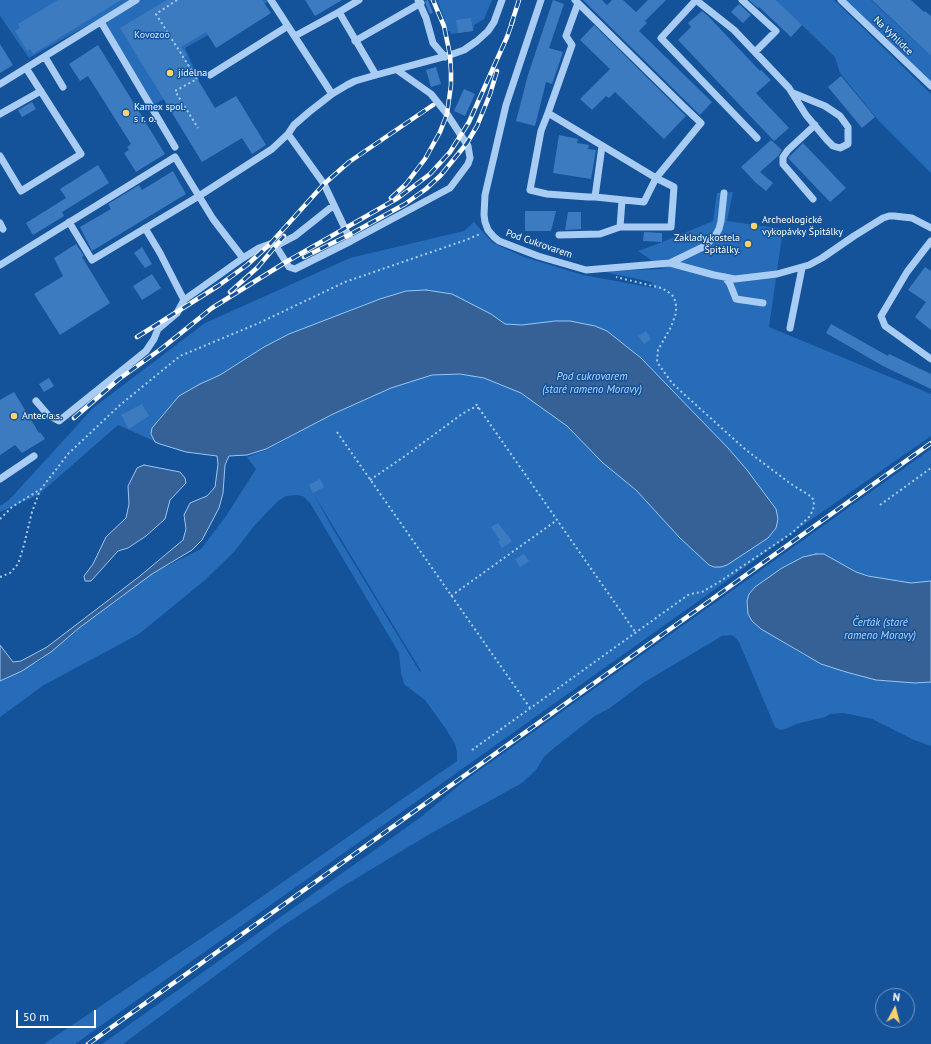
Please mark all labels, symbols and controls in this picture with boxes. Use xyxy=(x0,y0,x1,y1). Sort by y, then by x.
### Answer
street label: Na Vyhlídce xyxy=(871,14,915,58)
park label: Kovozoo xyxy=(134,29,170,41)
place label: jídelna xyxy=(178,67,207,79)
marker: jídelna xyxy=(165,68,175,78)
place label: Kamex spol. s r. o. xyxy=(134,101,186,124)
marker: Kamex spol. s r. o. xyxy=(121,108,131,118)
place label: Archeologické vykopávky Špitálky xyxy=(762,214,843,238)
marker: Archeologické vykopávky Špitálky xyxy=(749,221,759,231)
street label: Pod Cukrovarem xyxy=(504,227,574,261)
place label: Zaklady kostela Špitálky. xyxy=(674,232,740,256)
marker: Zaklady kostela Špitálky. xyxy=(743,239,753,249)
water label: Pod cukrovarem (staré rameno Moravy) xyxy=(542,370,642,396)
place label: Antec a.s. xyxy=(22,410,62,422)
marker: Antec a.s. xyxy=(9,411,19,421)
water label: Čerťák (staré rameno Moravy) xyxy=(844,616,916,642)
north arrow xyxy=(875,988,915,1028)
text: N xyxy=(892,990,901,1004)
scale bar xyxy=(18,1002,98,1028)
text: 50 m xyxy=(23,1009,49,1024)

